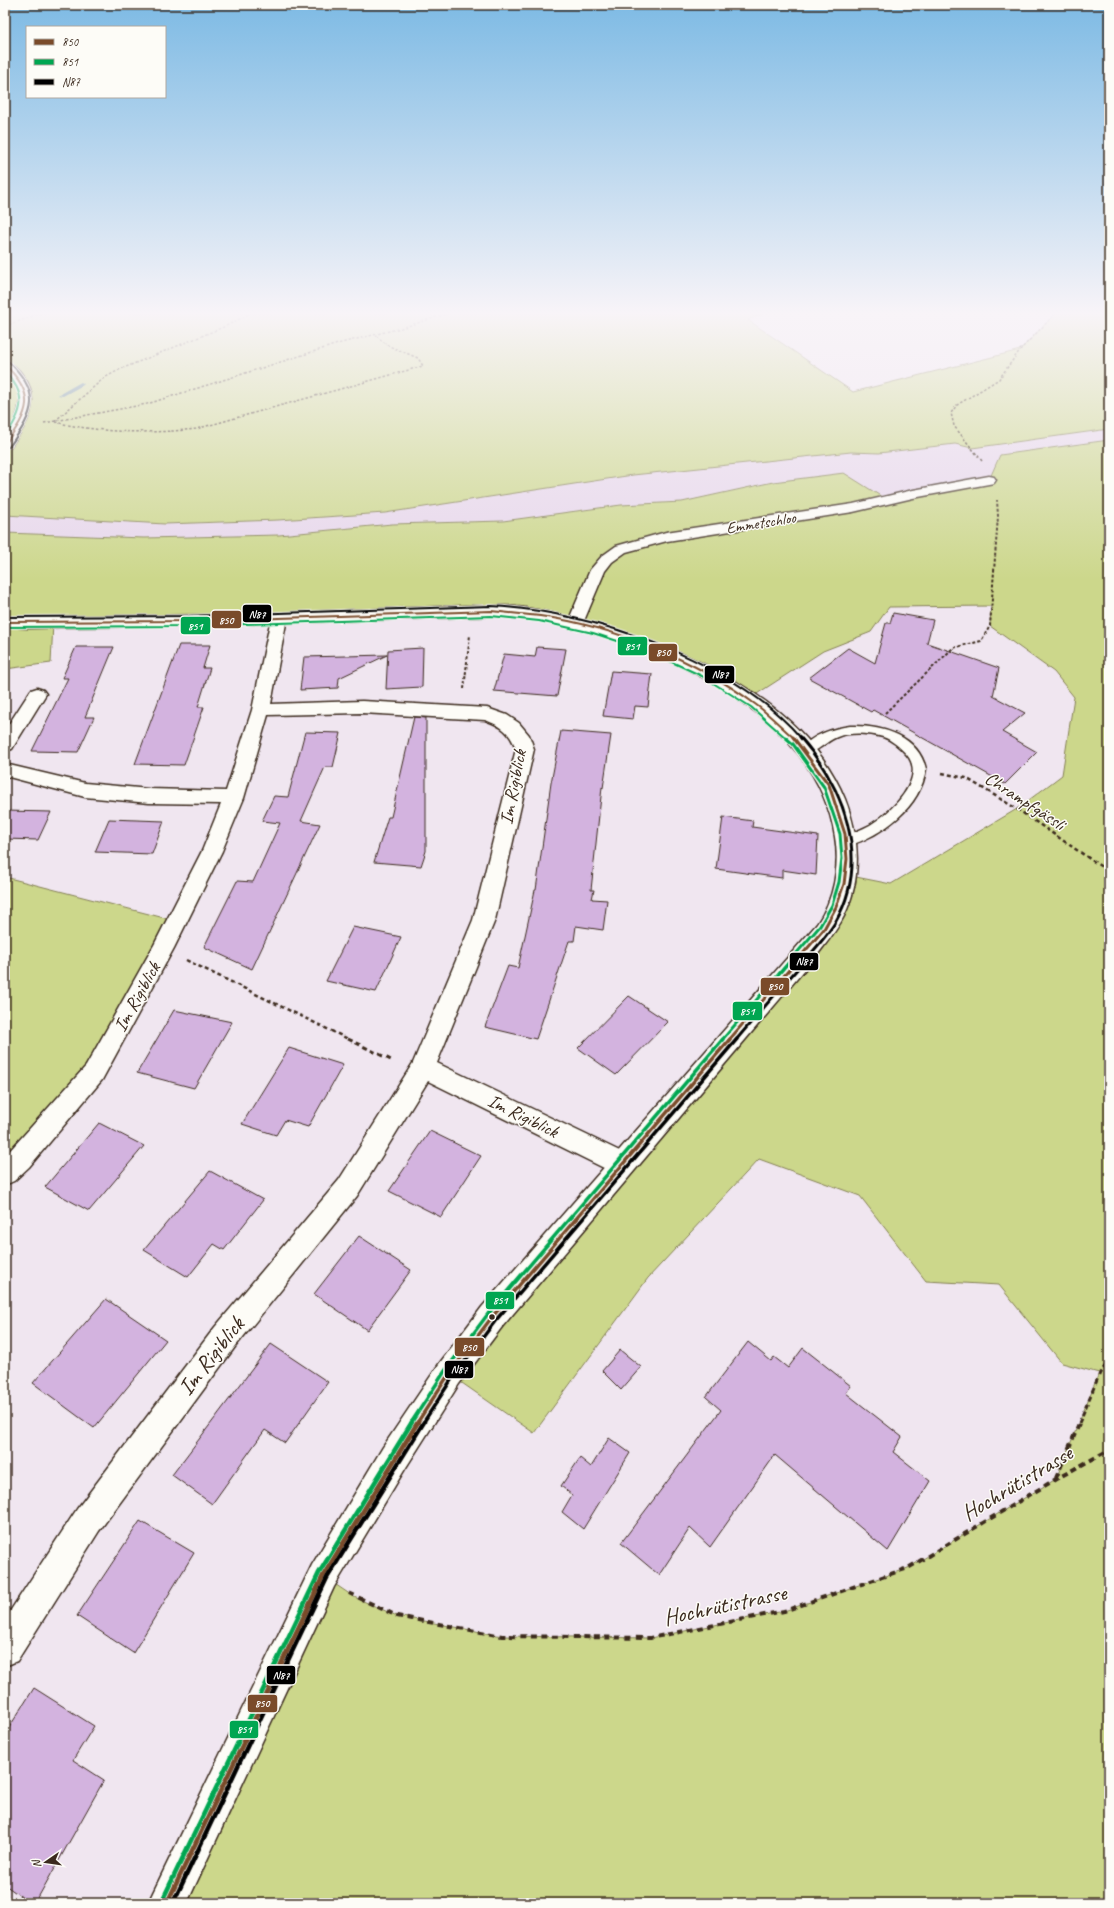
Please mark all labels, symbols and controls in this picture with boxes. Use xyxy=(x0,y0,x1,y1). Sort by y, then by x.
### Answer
legend xyxy=(26,26,166,98)
text: 850 xyxy=(62,34,80,50)
text: 851 xyxy=(62,54,79,70)
text: N87 xyxy=(62,74,81,90)
street label: Emmetschloo xyxy=(725,507,798,538)
line badge: N87 xyxy=(242,604,272,623)
text: N87 xyxy=(249,607,266,621)
line badge: 850 xyxy=(211,610,242,629)
text: 850 xyxy=(219,613,234,627)
line badge: 851 xyxy=(180,616,211,635)
text: 851 xyxy=(188,619,203,633)
line badge: 851 xyxy=(617,636,648,656)
text: 851 xyxy=(625,639,640,653)
line badge: 850 xyxy=(648,643,678,662)
text: 850 xyxy=(656,645,671,659)
line badge: N87 xyxy=(704,665,735,684)
text: N87 xyxy=(712,667,729,681)
street label: Im Rigiblick xyxy=(494,746,532,826)
street label: Chrampfgässli xyxy=(980,766,1072,837)
line badge: N87 xyxy=(789,952,819,971)
text: N87 xyxy=(796,954,813,968)
street label: Im Rigiblick xyxy=(108,956,167,1036)
line badge: 850 xyxy=(760,977,790,996)
text: 850 xyxy=(768,979,783,993)
line badge: 851 xyxy=(732,1001,763,1021)
text: 851 xyxy=(740,1004,755,1018)
street label: Im Rigiblick xyxy=(484,1089,564,1144)
line badge: 851 xyxy=(485,1291,515,1310)
text: 851 xyxy=(493,1293,508,1307)
street label: Im Rigiblick xyxy=(171,1310,252,1401)
unlabelled marker xyxy=(487,1312,497,1322)
line badge: 850 xyxy=(454,1337,485,1357)
text: 850 xyxy=(462,1340,477,1354)
line badge: N87 xyxy=(444,1360,474,1379)
text: N87 xyxy=(451,1362,468,1376)
street label: Hochrütistrasse xyxy=(956,1438,1079,1528)
street label: Hochrütistrasse xyxy=(661,1578,790,1632)
line badge: N87 xyxy=(266,1665,296,1685)
text: N87 xyxy=(273,1668,290,1682)
line badge: 850 xyxy=(247,1694,278,1713)
text: 850 xyxy=(255,1696,270,1710)
line badge: 851 xyxy=(229,1720,259,1739)
text: 851 xyxy=(237,1722,252,1736)
north arrow xyxy=(26,1842,66,1882)
text: N xyxy=(28,1857,44,1869)

